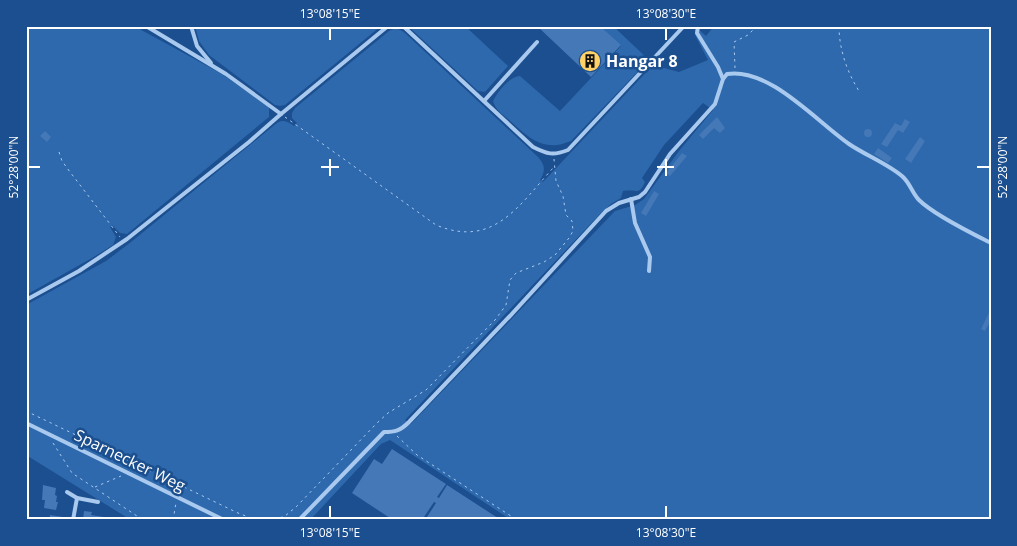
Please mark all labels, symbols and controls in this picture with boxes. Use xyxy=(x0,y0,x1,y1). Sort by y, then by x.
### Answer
text: 13°08'15"E xyxy=(300,5,360,22)
text: 13°08'30"E xyxy=(636,5,696,22)
building icon: Hangar 8 xyxy=(578,49,602,73)
place label: Hangar 8 xyxy=(606,50,678,72)
text: 52°28'00"N xyxy=(5,136,22,198)
text: 52°28'00"N xyxy=(994,136,1011,198)
street label: Sparnecker Weg xyxy=(71,424,189,497)
text: 13°08'15"E xyxy=(300,524,360,541)
text: 13°08'30"E xyxy=(636,524,696,541)

